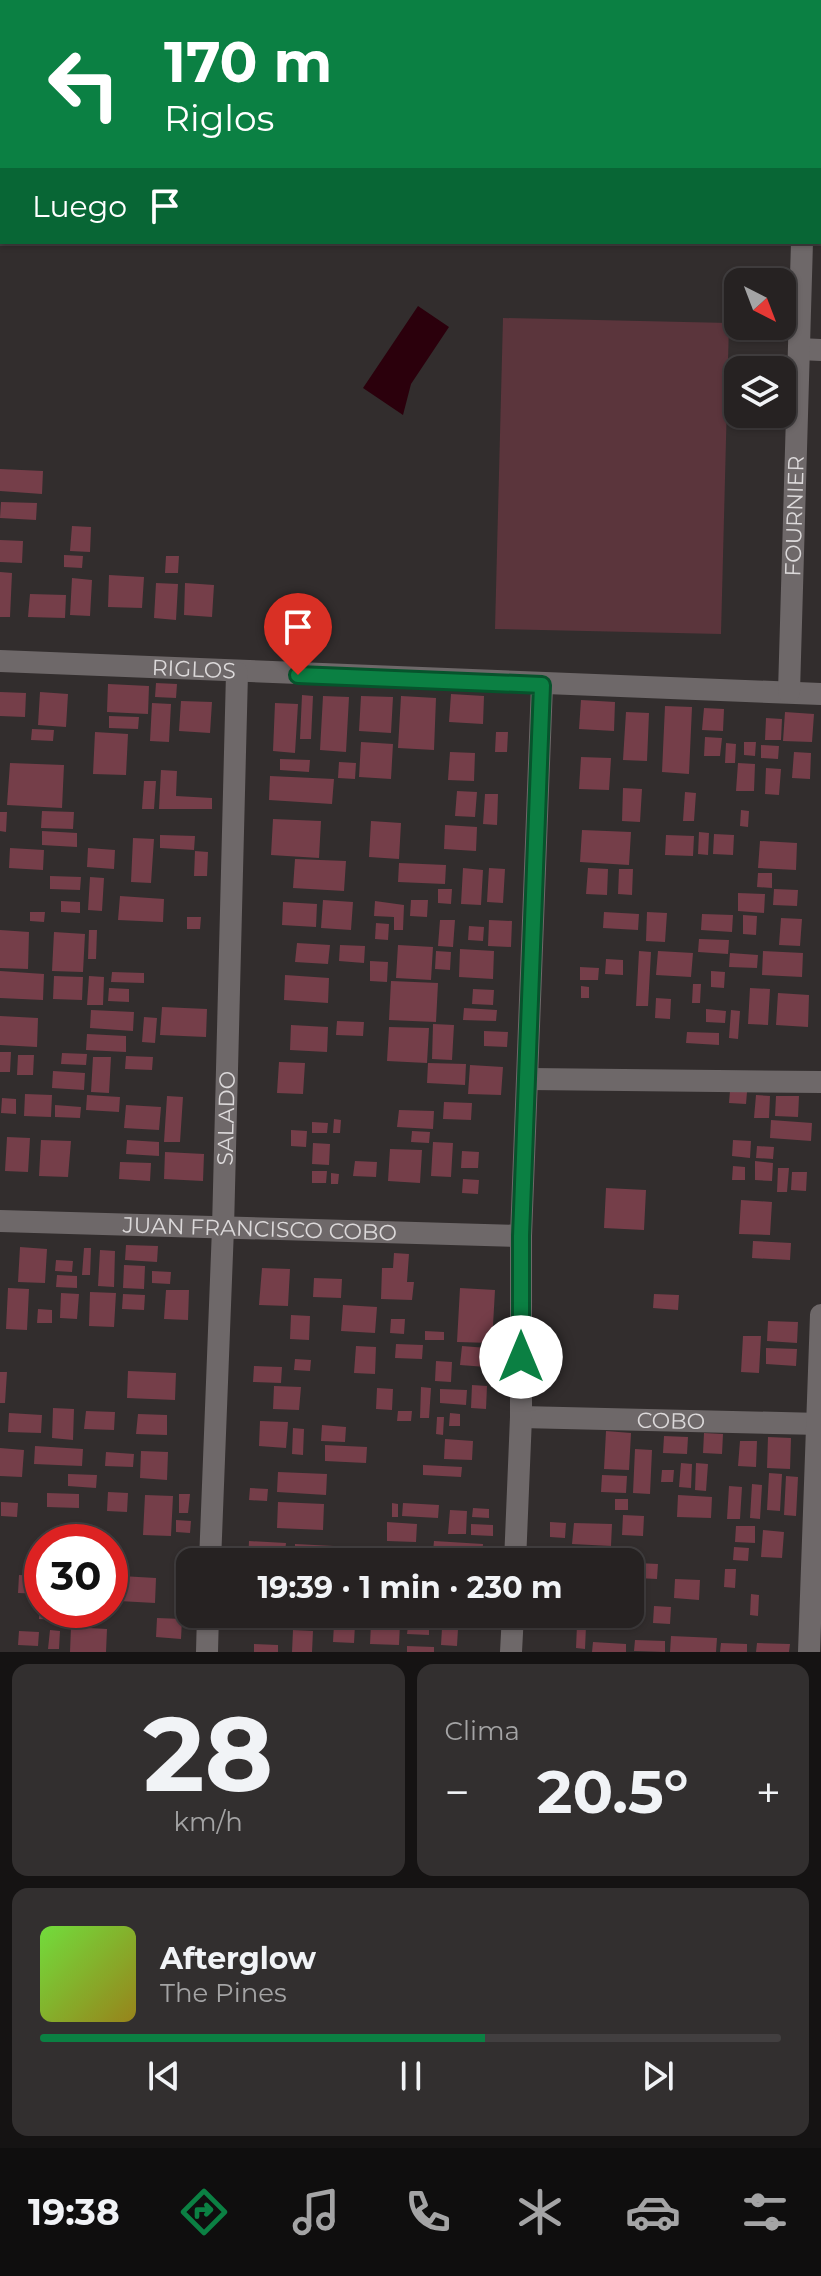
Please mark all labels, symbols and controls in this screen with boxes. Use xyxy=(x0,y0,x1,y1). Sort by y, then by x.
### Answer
text: 170 m xyxy=(164,28,332,96)
icon: left xyxy=(32,32,136,136)
text: Riglos xyxy=(164,96,274,140)
icon: arrive xyxy=(143,184,187,228)
text: Luego xyxy=(32,188,127,225)
north arrow xyxy=(724,268,796,340)
map controls xyxy=(724,268,796,428)
button: layers xyxy=(724,356,796,428)
street label: FOURNIER xyxy=(779,455,809,577)
pin xyxy=(264,593,332,675)
icon: arrive xyxy=(276,605,320,649)
street label: RIGLOS xyxy=(151,654,236,684)
street label: SALADO xyxy=(211,1071,240,1166)
street label: JUAN FRANCISCO COBO xyxy=(121,1211,397,1246)
position arrow xyxy=(479,1315,563,1399)
street label: COBO xyxy=(636,1406,705,1435)
speed limit sign: 30 xyxy=(24,1524,128,1628)
text: 19:39 · 1 min · 230 m xyxy=(258,1569,562,1606)
text: 28 xyxy=(143,1690,273,1817)
text: Clima xyxy=(445,1715,520,1747)
text: 20.5° xyxy=(537,1755,688,1828)
text: − xyxy=(445,1765,470,1819)
text: + xyxy=(756,1765,781,1819)
text: km/h xyxy=(174,1806,243,1838)
text: Afterglow xyxy=(160,1940,316,1977)
text: The Pines xyxy=(160,1977,287,2009)
icon: previous xyxy=(142,2054,186,2098)
icon: pause xyxy=(389,2054,433,2098)
icon: next xyxy=(636,2054,680,2098)
icon: directions xyxy=(176,2184,232,2240)
icon: music xyxy=(288,2184,344,2240)
icon: phone xyxy=(400,2184,456,2240)
icon: climate xyxy=(512,2184,568,2240)
icon: car xyxy=(625,2184,681,2240)
icon: filters xyxy=(737,2184,793,2240)
text: 19:38 xyxy=(28,2190,120,2234)

